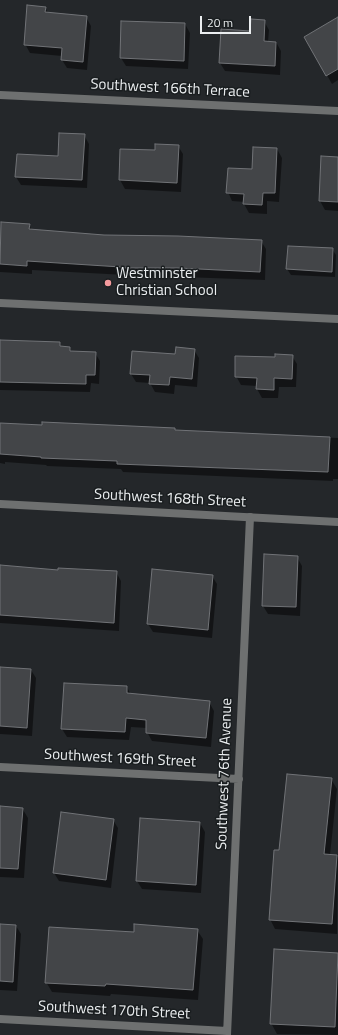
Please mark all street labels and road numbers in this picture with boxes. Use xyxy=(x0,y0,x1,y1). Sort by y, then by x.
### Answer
street label: Southwest 166th Terrace xyxy=(90,76,250,102)
street label: Southwest 168th Street xyxy=(94,486,246,512)
street label: Southwest 76th Avenue xyxy=(213,698,237,850)
street label: Southwest 169th Street xyxy=(44,746,196,772)
street label: Southwest 170th Street xyxy=(38,998,190,1024)

